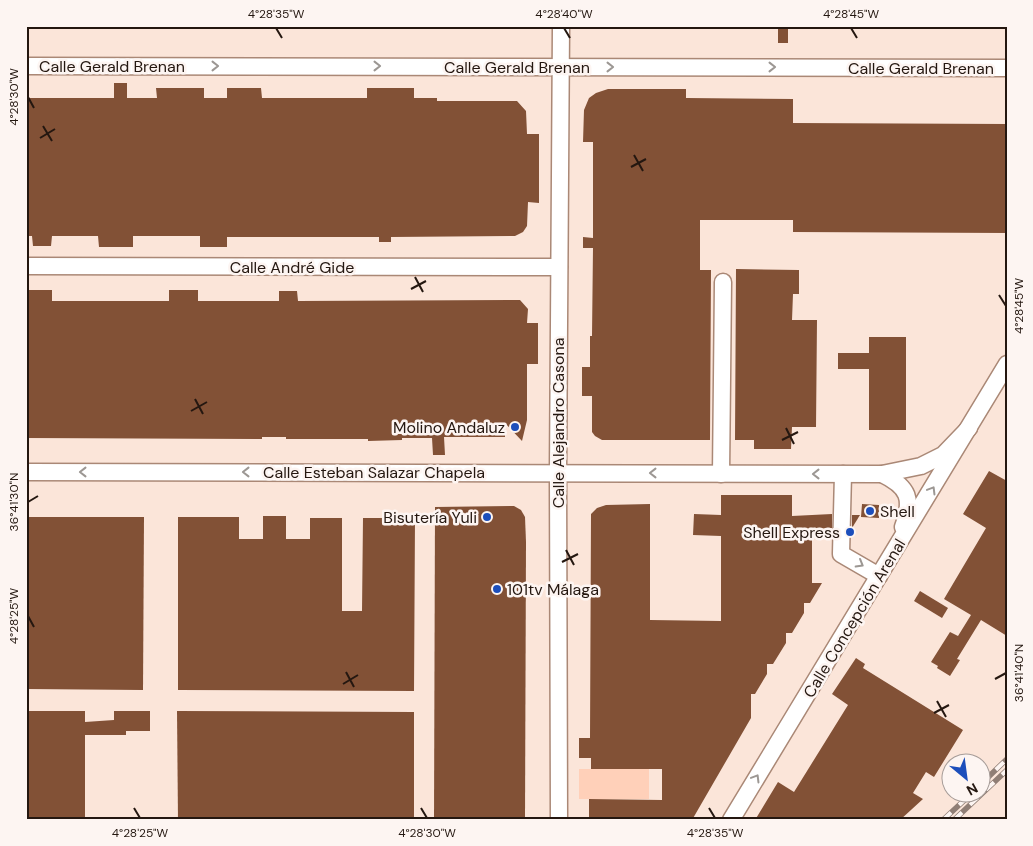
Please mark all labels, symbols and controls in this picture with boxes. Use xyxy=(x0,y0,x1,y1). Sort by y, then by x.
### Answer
text: 4°28'35"W xyxy=(248,6,305,22)
text: 4°28'40"W xyxy=(535,6,593,22)
text: 4°28'45"W xyxy=(823,6,879,22)
street label: Calle Gerald Brenan xyxy=(39,56,185,77)
street label: Calle Gerald Brenan xyxy=(444,57,590,78)
street label: Calle Gerald Brenan xyxy=(848,58,994,79)
one-way arrow xyxy=(212,61,219,71)
one-way arrow xyxy=(374,61,382,71)
one-way arrow xyxy=(606,62,614,72)
one-way arrow xyxy=(769,62,777,72)
text: 4°28'30"W xyxy=(6,68,22,126)
street label: Calle André Gide xyxy=(230,257,354,278)
text: 4°28'45"W xyxy=(1011,278,1027,334)
street label: Calle Alejandro Casona xyxy=(548,338,569,508)
place label: Molino Andaluz xyxy=(393,417,505,438)
marker: Molino Andaluz xyxy=(509,421,521,433)
street label: Calle Esteban Salazar Chapela xyxy=(263,462,485,483)
one-way arrow xyxy=(79,467,86,477)
one-way arrow xyxy=(241,467,249,477)
one-way arrow xyxy=(649,468,657,479)
one-way arrow xyxy=(811,469,819,479)
text: 36°41'30"N xyxy=(6,473,22,531)
one-way arrow xyxy=(925,486,935,495)
place label: Shell xyxy=(880,501,915,522)
marker: Shell xyxy=(864,505,876,517)
place label: Bisutería Yuli xyxy=(383,507,477,528)
marker: Bisutería Yuli xyxy=(481,511,493,523)
place label: Shell Express xyxy=(743,522,840,543)
marker: Shell Express xyxy=(844,526,856,538)
street label: Calle Concepción Arenal xyxy=(799,535,910,702)
one-way arrow xyxy=(854,558,863,568)
place label: 101tv Málaga xyxy=(507,579,599,600)
marker: 101tv Málaga xyxy=(491,583,503,595)
text: 4°28'25"W xyxy=(6,587,22,644)
text: 36°41'40"N xyxy=(1011,644,1027,702)
north arrow xyxy=(940,754,990,804)
one-way arrow xyxy=(750,775,760,784)
text: N xyxy=(963,779,981,800)
text: 4°28'25"W xyxy=(112,825,169,841)
text: 4°28'30"W xyxy=(398,825,456,841)
text: 4°28'35"W xyxy=(687,825,744,841)

